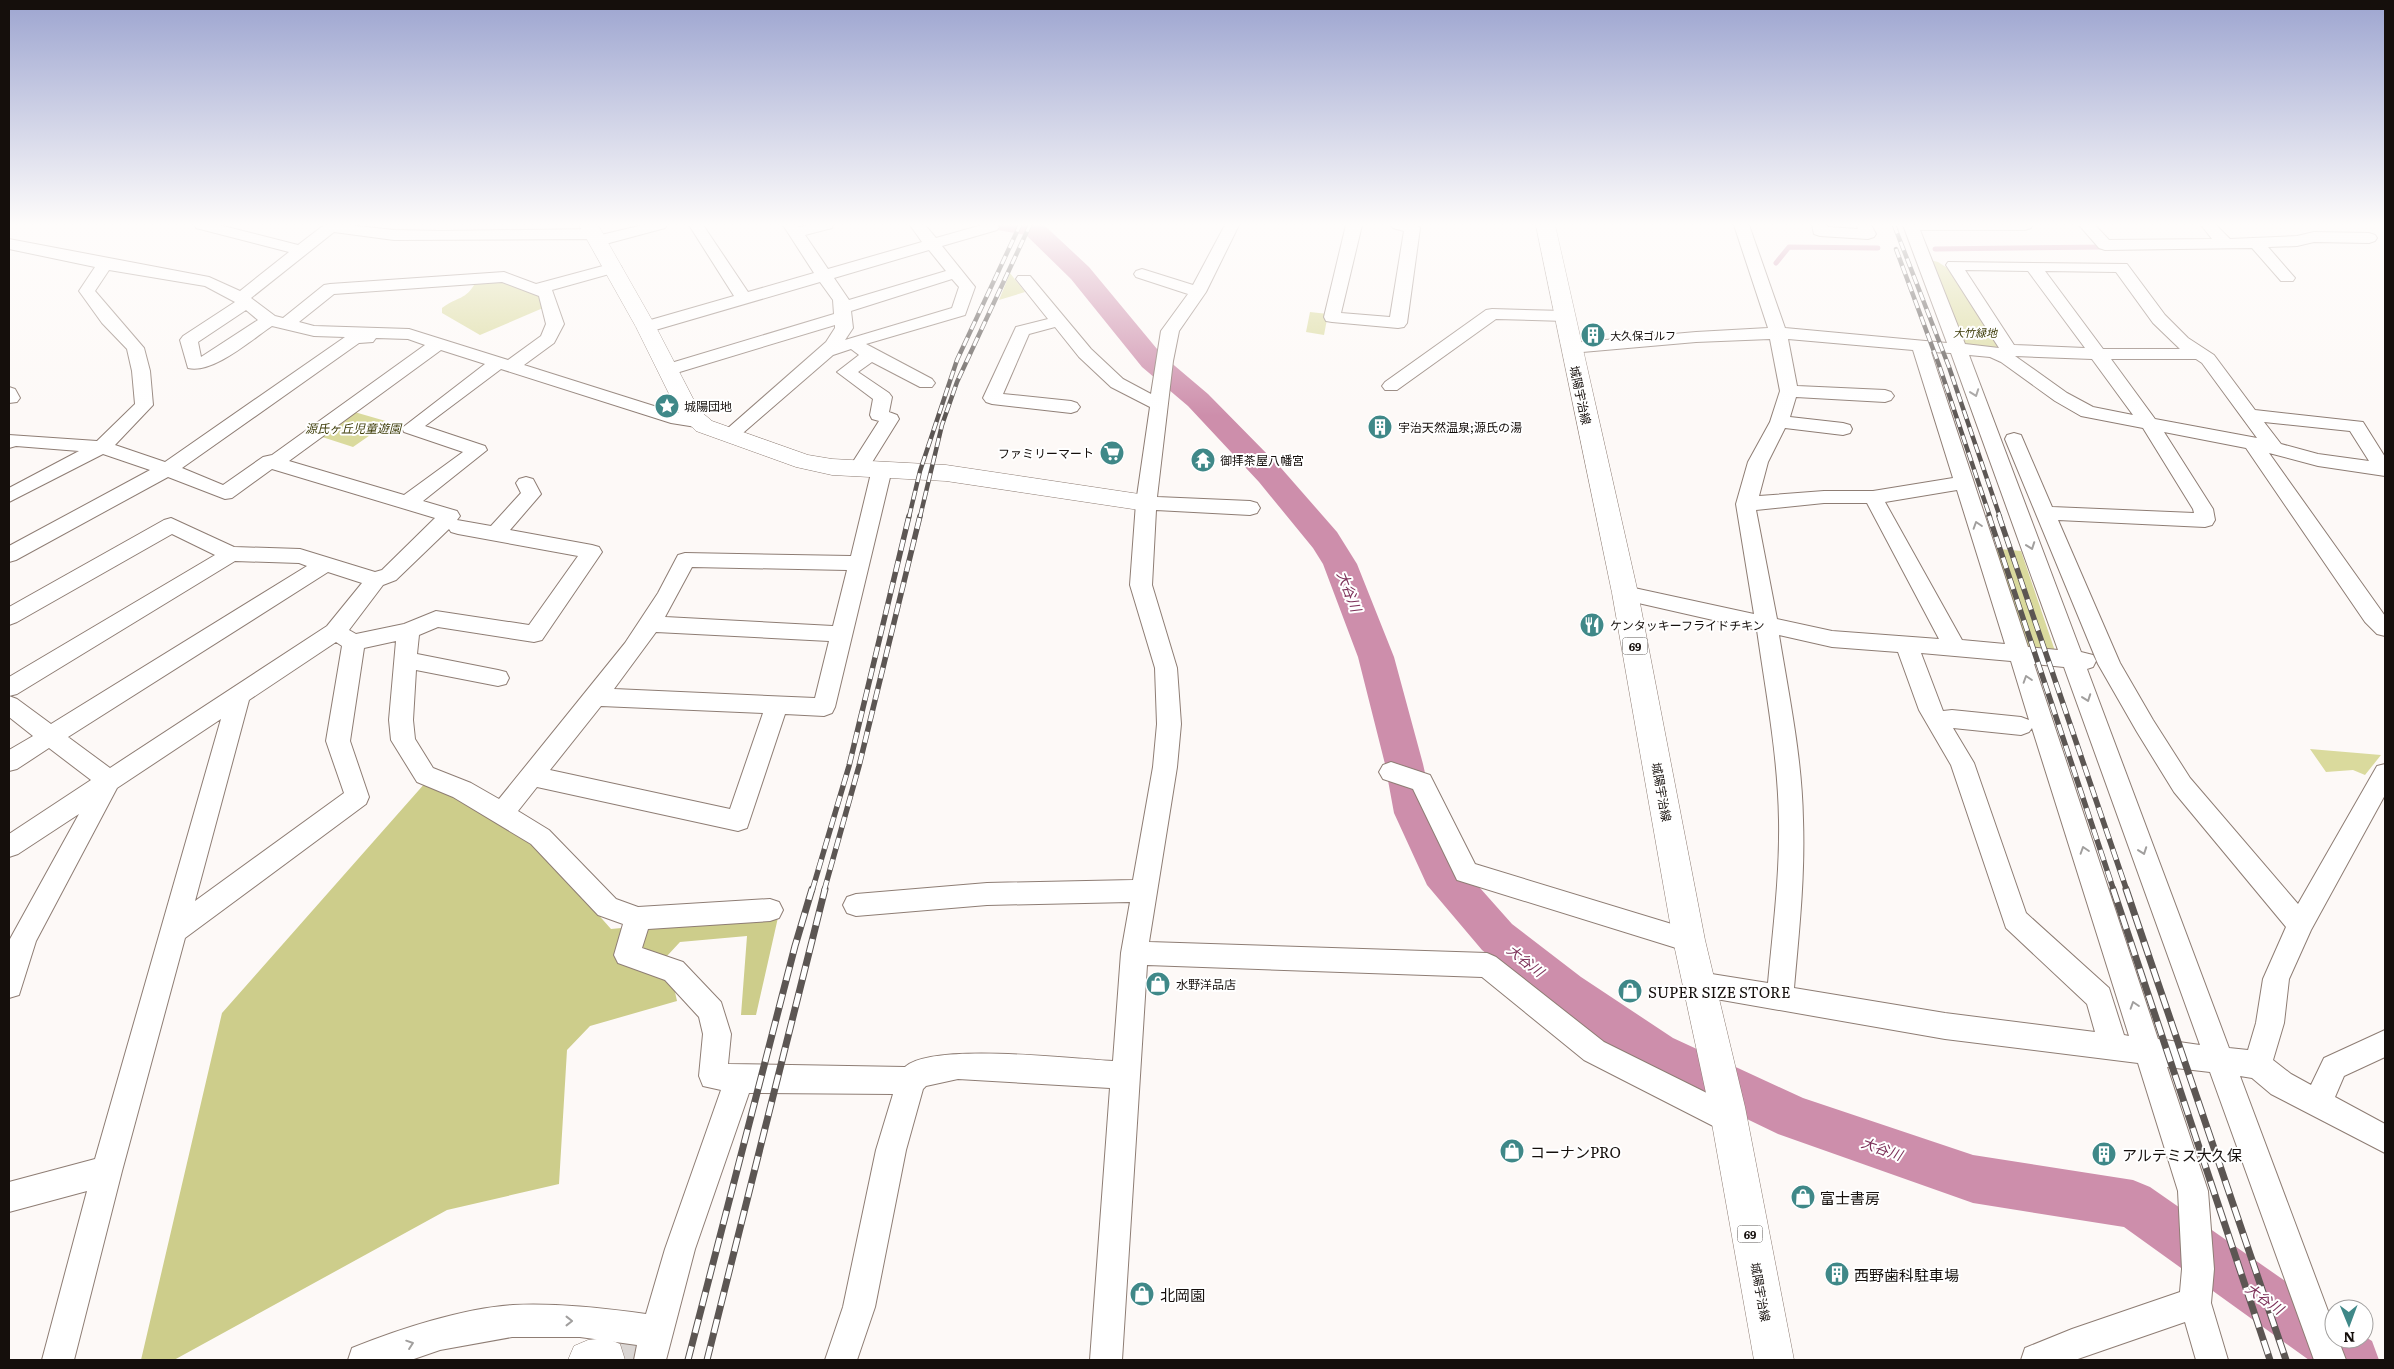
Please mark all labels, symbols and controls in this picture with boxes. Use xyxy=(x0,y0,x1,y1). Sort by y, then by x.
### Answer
building icon: 大久保ゴルフ xyxy=(1580,322,1606,348)
park label: 大竹緑地 xyxy=(1953,324,1998,340)
place label: 大久保ゴルフ xyxy=(1610,327,1676,343)
street label: 城陽宇治線 xyxy=(1566,364,1596,426)
one-way arrow xyxy=(1969,389,1979,397)
place icon: 城陽団地 xyxy=(654,393,680,419)
place label: 城陽団地 xyxy=(684,397,732,415)
building icon: 宇治天然温泉;源氏の湯 xyxy=(1367,414,1393,440)
place label: 宇治天然温泉;源氏の湯 xyxy=(1398,418,1522,436)
park label: 源氏ヶ丘児童遊園 xyxy=(305,419,403,437)
supermarket icon: ファミリーマート xyxy=(1099,440,1125,466)
place label: ファミリーマート xyxy=(998,444,1094,462)
temple icon: 御拝茶屋八幡宮 xyxy=(1190,447,1216,473)
place label: 御拝茶屋八幡宮 xyxy=(1220,451,1304,469)
one-way arrow xyxy=(1973,521,1983,529)
one-way arrow xyxy=(2025,541,2035,550)
water label: 大谷川 xyxy=(1333,568,1368,616)
restaurant icon: ケンタッキーフライドチキン xyxy=(1579,612,1605,638)
place label: ケンタッキーフライドチキン xyxy=(1610,616,1765,634)
road number: 69 xyxy=(1622,637,1648,654)
one-way arrow xyxy=(2023,675,2033,684)
one-way arrow xyxy=(2081,693,2091,702)
street label: 城陽宇治線 xyxy=(1648,761,1676,823)
one-way arrow xyxy=(2080,846,2090,855)
one-way arrow xyxy=(2137,846,2147,855)
water label: 大谷川 xyxy=(1503,939,1550,982)
shop icon: 水野洋品店 xyxy=(1145,971,1171,997)
place label: 水野洋品店 xyxy=(1176,975,1236,993)
shop icon: SUPER SIZE STORE xyxy=(1617,978,1643,1004)
place label: SUPER SIZE STORE xyxy=(1648,980,1791,1003)
one-way arrow xyxy=(2129,1001,2139,1009)
water label: 大谷川 xyxy=(1859,1132,1907,1165)
shop icon: コーナンPRO xyxy=(1499,1138,1525,1164)
place label: コーナンPRO xyxy=(1530,1140,1621,1163)
building icon: アルテミス大久保 xyxy=(2091,1141,2117,1167)
place label: アルテミス大久保 xyxy=(2122,1143,2242,1166)
shop icon: 富士書房 xyxy=(1790,1184,1816,1210)
place label: 富士書房 xyxy=(1820,1186,1880,1209)
road number: 69 xyxy=(1738,1226,1762,1242)
street label: 城陽宇治線 xyxy=(1747,1261,1775,1323)
building icon: 西野歯科駐車場 xyxy=(1824,1261,1850,1287)
place label: 西野歯科駐車場 xyxy=(1854,1263,1959,1286)
water label: 大谷川 xyxy=(2242,1278,2290,1319)
shop icon: 北岡園 xyxy=(1129,1281,1155,1307)
place label: 北岡園 xyxy=(1160,1283,1205,1306)
north arrow xyxy=(2324,1299,2374,1349)
one-way arrow xyxy=(566,1316,574,1326)
text: N xyxy=(2343,1328,2355,1348)
one-way arrow xyxy=(405,1340,414,1350)

